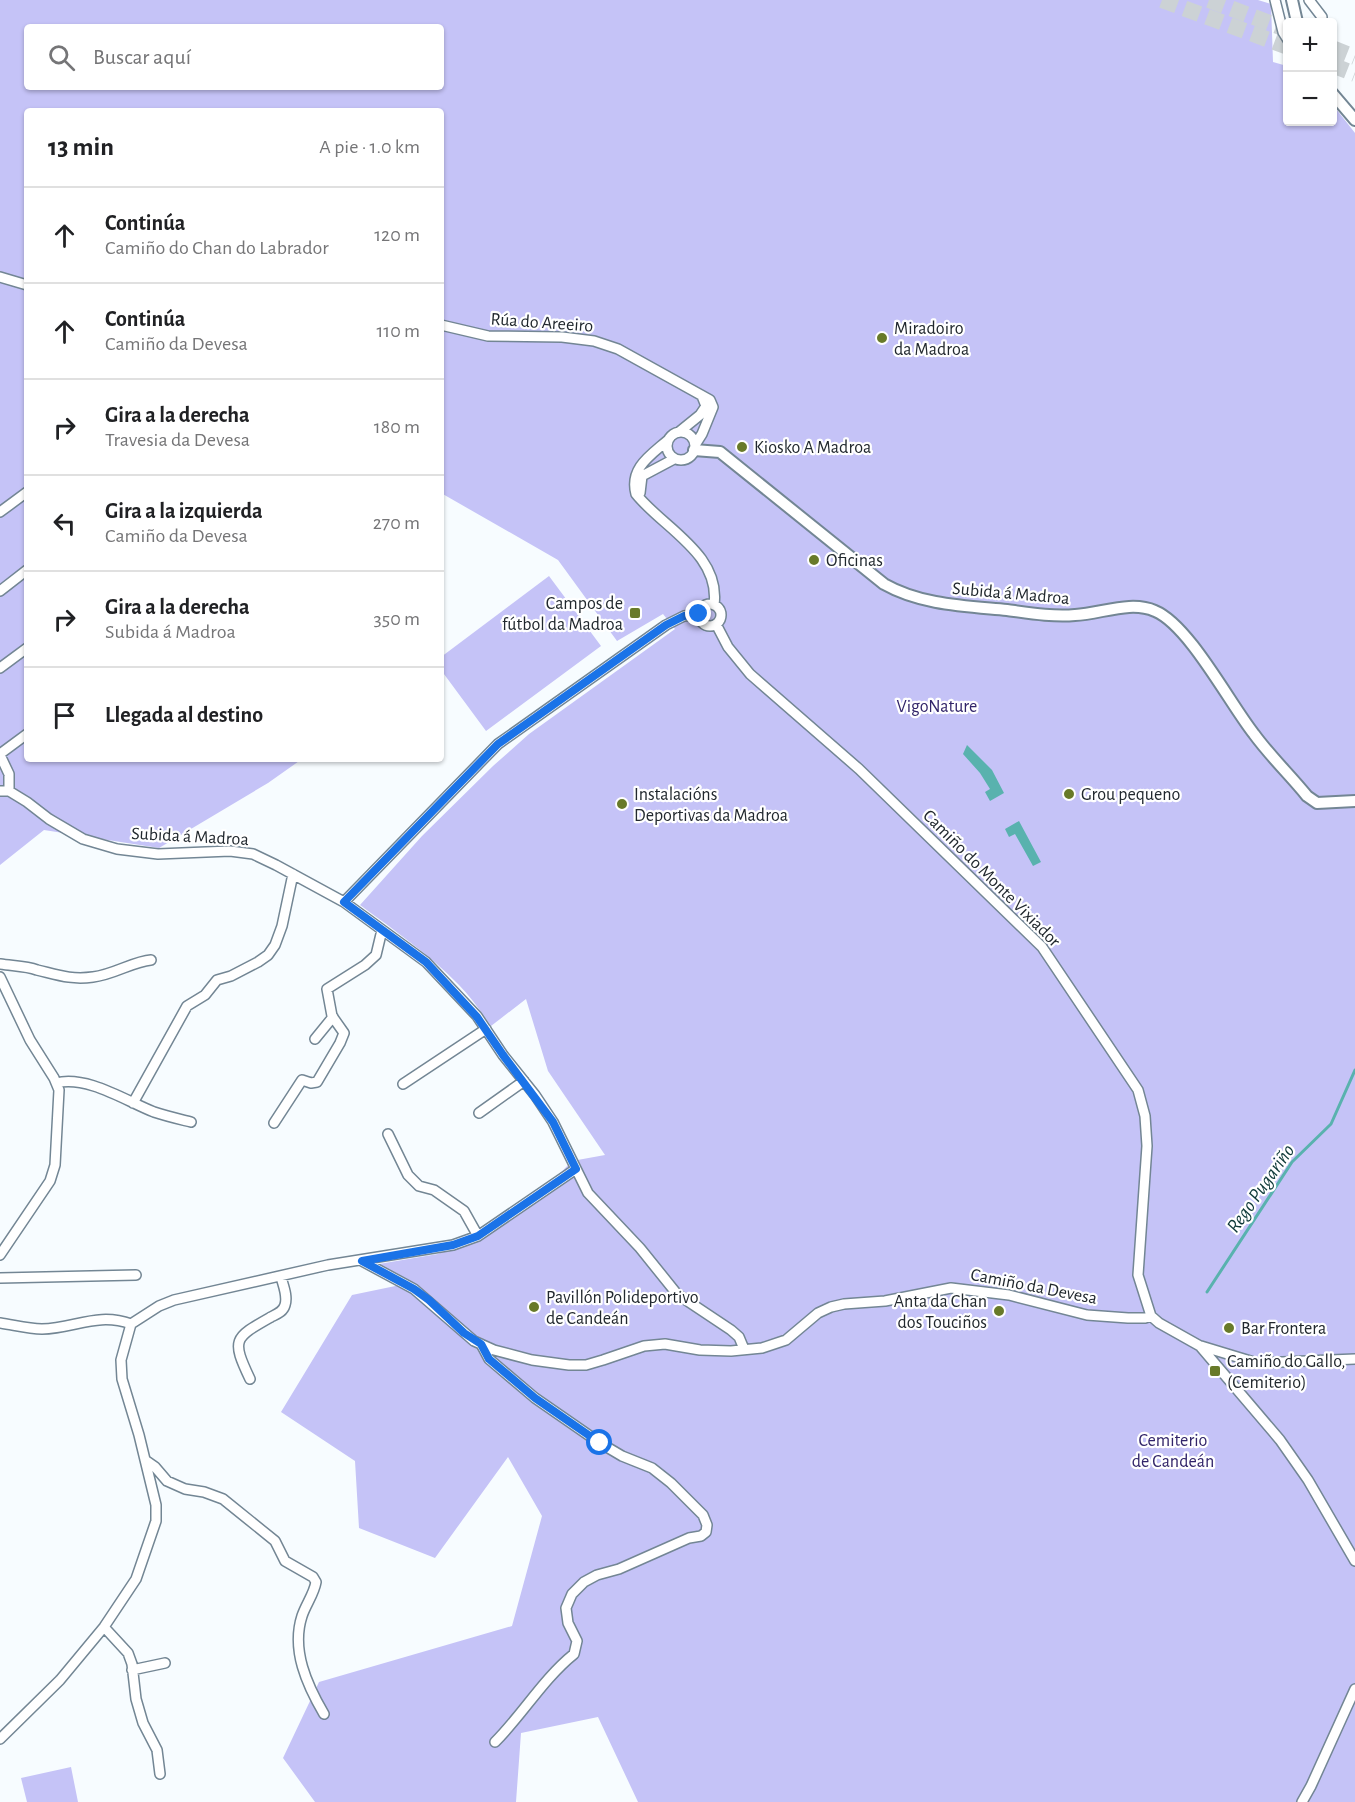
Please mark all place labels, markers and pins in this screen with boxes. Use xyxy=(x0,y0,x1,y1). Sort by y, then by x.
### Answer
place label: Miradoiro da Madroa xyxy=(894,320,969,359)
marker: Miradoiro da Madroa xyxy=(875,331,889,345)
place label: Kiosko A Madroa xyxy=(754,439,871,457)
marker: Kiosko A Madroa xyxy=(735,440,749,454)
place label: Oficinas xyxy=(826,552,883,570)
marker: Oficinas xyxy=(807,553,821,567)
place label: Campos de fútbol da Madroa xyxy=(502,595,623,634)
marker: Campos de fútbol da Madroa xyxy=(628,606,642,620)
place label: Instalacións Deportivas da Madroa xyxy=(634,786,788,825)
place label: Grou pequeno xyxy=(1081,786,1181,804)
marker: Grou pequeno xyxy=(1062,787,1076,801)
marker: Instalacións Deportivas da Madroa xyxy=(615,797,629,811)
place label: Pavillón Polideportivo de Candeán xyxy=(546,1289,699,1328)
place label: Anta da Chan dos Touciños xyxy=(894,1293,987,1332)
marker: Pavillón Polideportivo de Candeán xyxy=(527,1300,541,1314)
marker: Anta da Chan dos Touciños xyxy=(992,1304,1006,1318)
place label: Bar Frontera xyxy=(1241,1320,1326,1338)
marker: Bar Frontera xyxy=(1222,1321,1236,1335)
place label: Camiño do Gallo, (Cemiterio) xyxy=(1227,1353,1345,1392)
marker: Camiño do Gallo, (Cemiterio) xyxy=(1208,1364,1222,1378)

